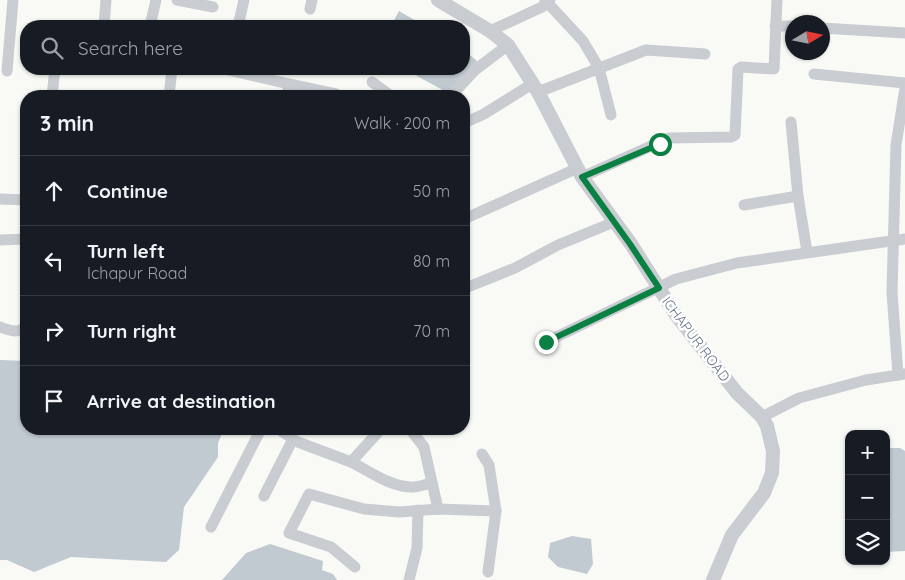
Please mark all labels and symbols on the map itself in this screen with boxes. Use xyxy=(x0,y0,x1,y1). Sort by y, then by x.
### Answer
north arrow xyxy=(785,15,830,60)
route start xyxy=(649,133,672,156)
street label: ICHAPUR ROAD xyxy=(658,293,734,385)
route end xyxy=(535,331,558,354)

